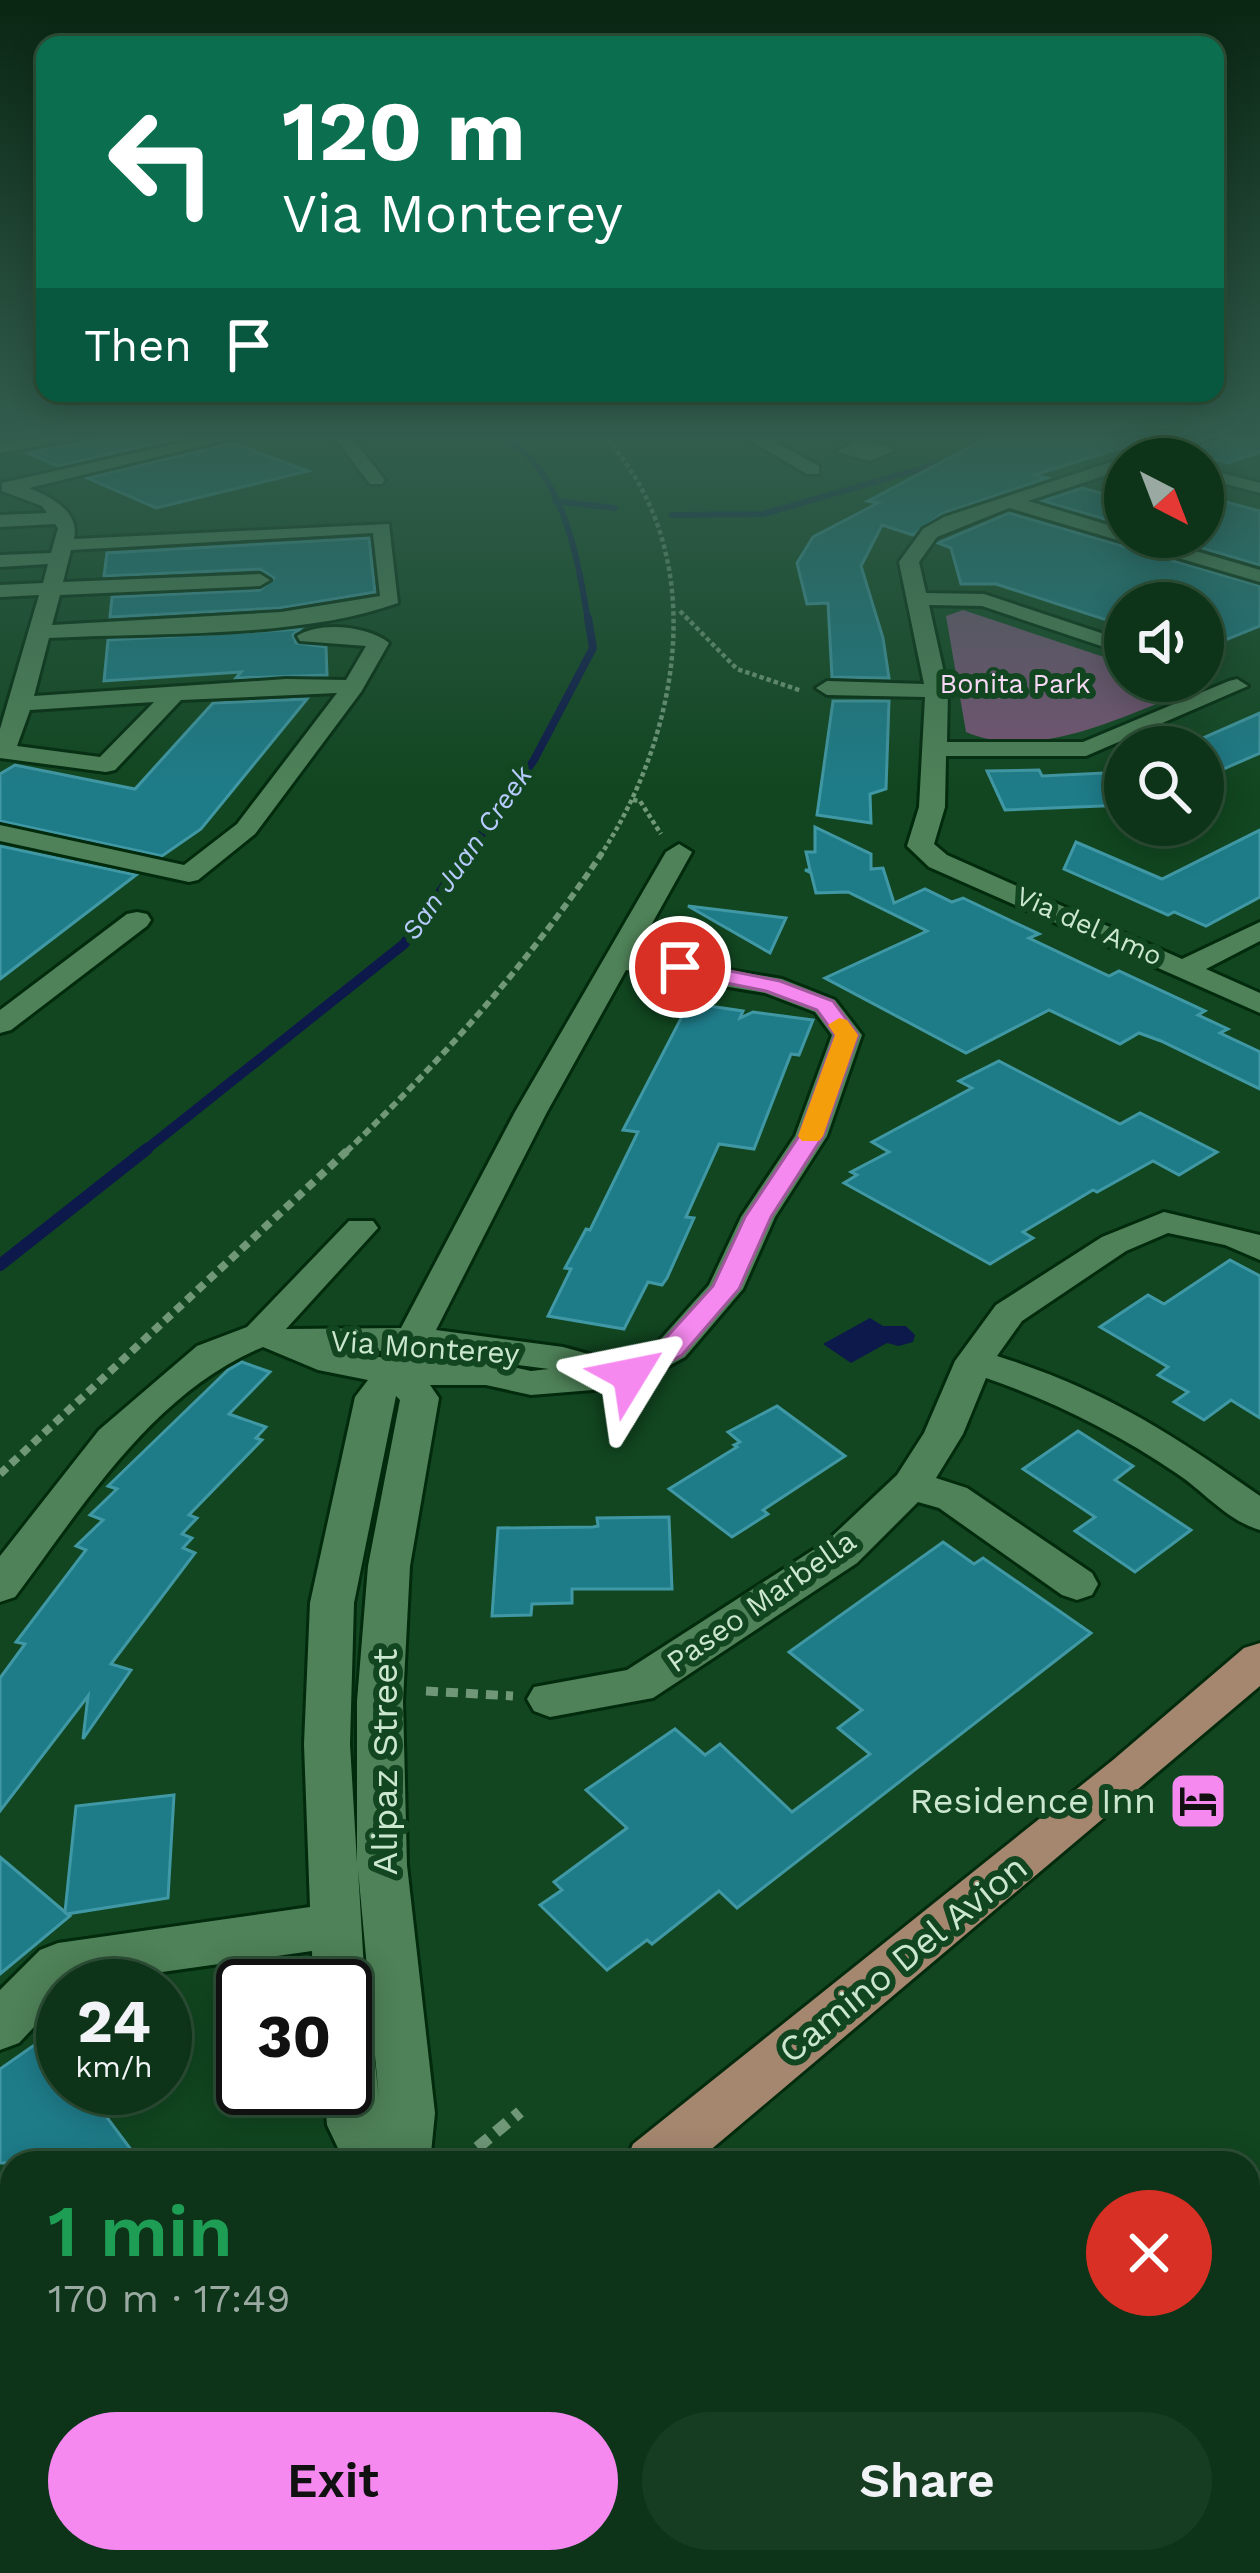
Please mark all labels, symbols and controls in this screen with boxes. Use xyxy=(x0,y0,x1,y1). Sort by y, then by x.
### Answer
text: 120 m xyxy=(282,82,525,180)
icon: left xyxy=(84,84,240,240)
text: Via Monterey xyxy=(282,182,623,245)
icon: arrive xyxy=(216,312,282,378)
text: Then xyxy=(84,319,192,372)
north arrow xyxy=(1104,438,1224,558)
map controls xyxy=(1104,438,1224,846)
button: sound xyxy=(1104,582,1224,702)
park label: Bonita Park xyxy=(940,668,1090,700)
button: search xyxy=(1104,726,1224,846)
water label: San Juan Creek xyxy=(395,759,540,946)
street label: Via del Amo xyxy=(1011,880,1167,972)
pin xyxy=(629,916,731,1018)
icon: arrive xyxy=(647,934,713,1000)
position arrow xyxy=(567,1312,693,1438)
street label: Via Monterey xyxy=(329,1323,521,1371)
street label: Paseo Marbella xyxy=(660,1523,862,1679)
street label: Alipaz Street xyxy=(364,1648,406,1876)
hotel icon: Residence Inn xyxy=(1167,1770,1229,1832)
place label: Residence Inn xyxy=(909,1780,1156,1822)
street label: Camino Del Avion xyxy=(770,1846,1036,2072)
speed limit sign: 30 xyxy=(216,1959,372,2115)
text: 24 xyxy=(77,1986,151,2057)
text: km/h xyxy=(75,2049,153,2084)
text: 1 min xyxy=(48,2189,233,2273)
button: close xyxy=(1086,2190,1212,2316)
text: 170 m · 17:49 xyxy=(48,2276,290,2321)
button: Exit xyxy=(48,2412,618,2550)
button: Share xyxy=(642,2412,1212,2550)

